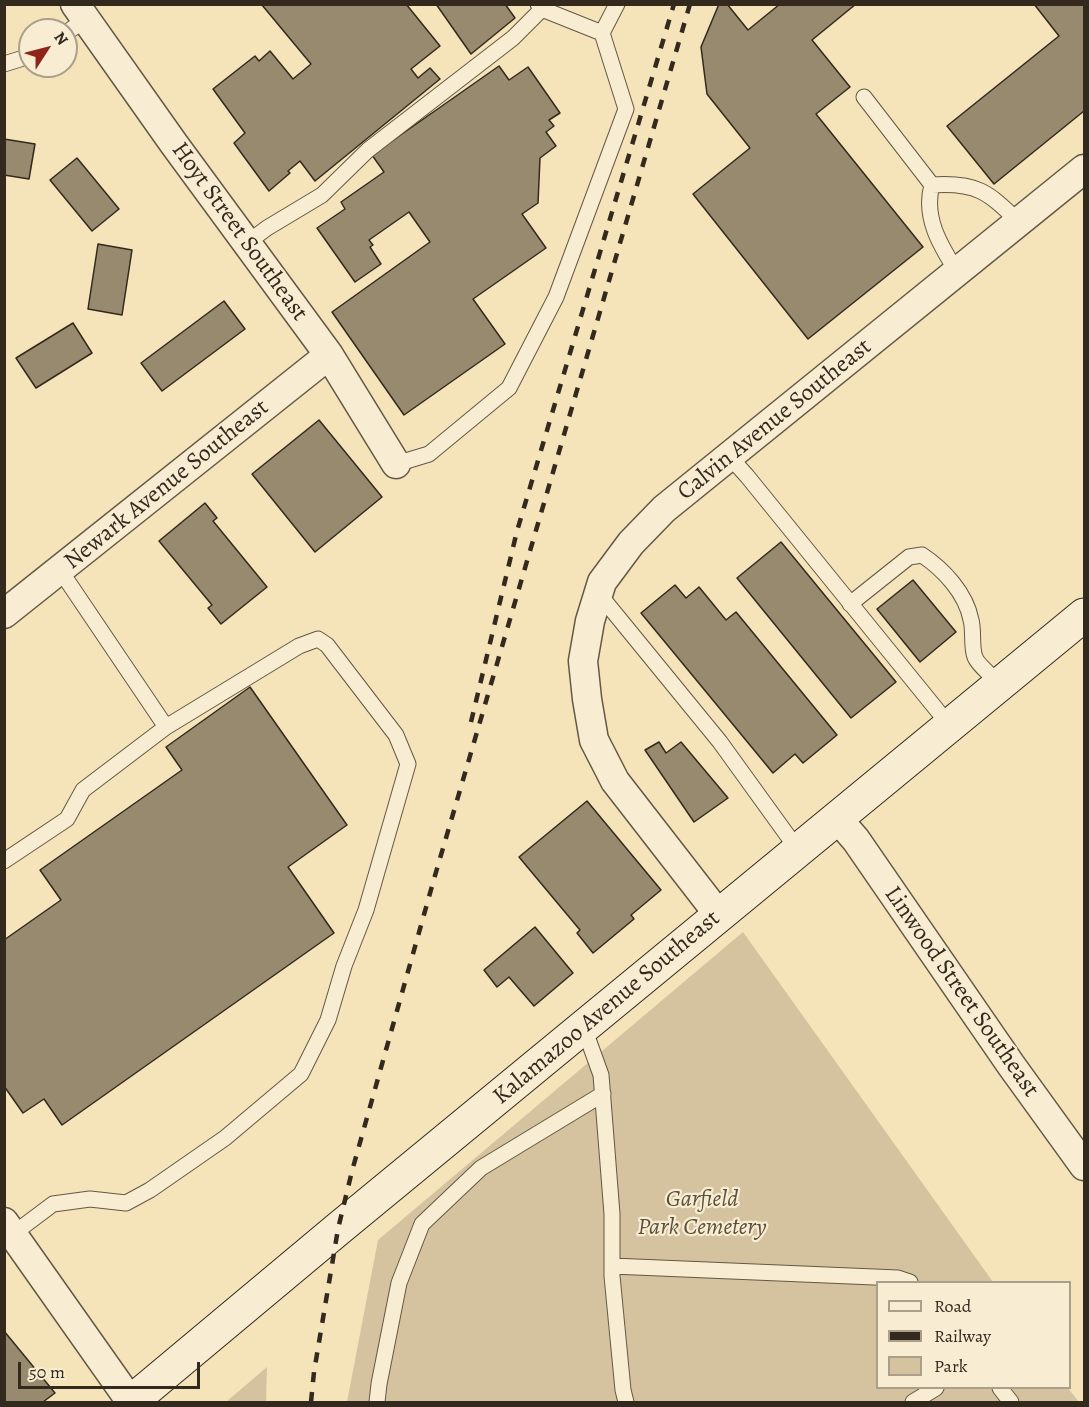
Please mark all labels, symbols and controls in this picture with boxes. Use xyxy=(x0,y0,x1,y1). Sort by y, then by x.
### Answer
north arrow xyxy=(18,18,78,78)
text: N xyxy=(49,27,73,50)
street label: Hoyt Street Southeast xyxy=(165,137,313,327)
street label: Calvin Avenue Southeast xyxy=(672,333,878,507)
street label: Newark Avenue Southeast xyxy=(59,394,275,576)
street label: Linwood Street Southeast xyxy=(877,881,1045,1103)
street label: Kalamazoo Avenue Southeast xyxy=(488,905,726,1111)
park label: Garfield Park Cemetery xyxy=(638,1186,766,1242)
legend xyxy=(876,1281,1071,1389)
text: Road xyxy=(934,1294,971,1318)
text: Railway xyxy=(934,1324,991,1348)
scale bar xyxy=(21,1350,202,1388)
text: Park xyxy=(934,1354,968,1378)
text: 50 m xyxy=(29,1360,65,1384)

